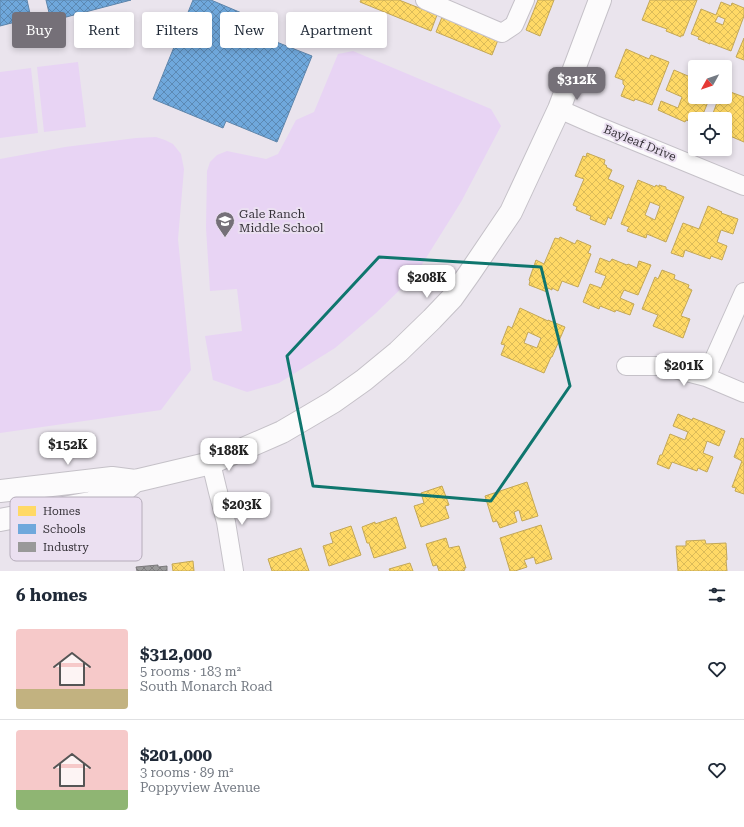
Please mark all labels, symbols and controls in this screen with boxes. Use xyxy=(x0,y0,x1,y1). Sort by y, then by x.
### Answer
chip: Buy xyxy=(12,12,66,48)
chip: Rent xyxy=(74,12,134,48)
chip: Filters xyxy=(142,12,212,48)
chip: New xyxy=(220,12,278,48)
chip: Apartment xyxy=(286,12,387,48)
north arrow xyxy=(688,60,732,104)
map controls xyxy=(688,60,732,156)
pin: $312K xyxy=(549,67,605,101)
text: $312K xyxy=(557,72,597,87)
button: locate xyxy=(688,112,732,156)
street label: Bayleaf Drive xyxy=(602,122,679,164)
place label: Gale Ranch Middle School xyxy=(239,207,324,235)
school or university icon: Gale Ranch Middle School xyxy=(214,210,236,238)
pin: $208K xyxy=(399,265,455,299)
text: $208K xyxy=(407,270,447,285)
pin: $201K xyxy=(656,353,712,387)
text: $201K xyxy=(664,358,704,373)
pin: $152K xyxy=(40,432,96,466)
text: $152K xyxy=(48,437,88,452)
pin: $188K xyxy=(201,438,257,472)
text: $188K xyxy=(209,443,249,458)
pin: $203K xyxy=(214,492,270,526)
legend xyxy=(10,497,142,561)
text: $203K xyxy=(222,497,262,512)
text: Homes xyxy=(43,505,80,518)
text: Schools xyxy=(43,523,85,536)
text: Industry xyxy=(43,541,89,554)
icon: filters xyxy=(706,584,728,606)
text: 6 homes xyxy=(16,585,87,605)
text: $312,000 xyxy=(140,644,212,664)
icon: home xyxy=(48,645,96,693)
icon: heart xyxy=(706,658,728,680)
text: 5 rooms · 183 m² xyxy=(140,664,241,679)
text: South Monarch Road xyxy=(140,679,273,694)
text: $201,000 xyxy=(140,745,212,765)
icon: home xyxy=(48,746,96,794)
icon: heart xyxy=(706,759,728,781)
text: 3 rooms · 89 m² xyxy=(140,765,234,780)
text: Poppyview Avenue xyxy=(140,780,260,795)

